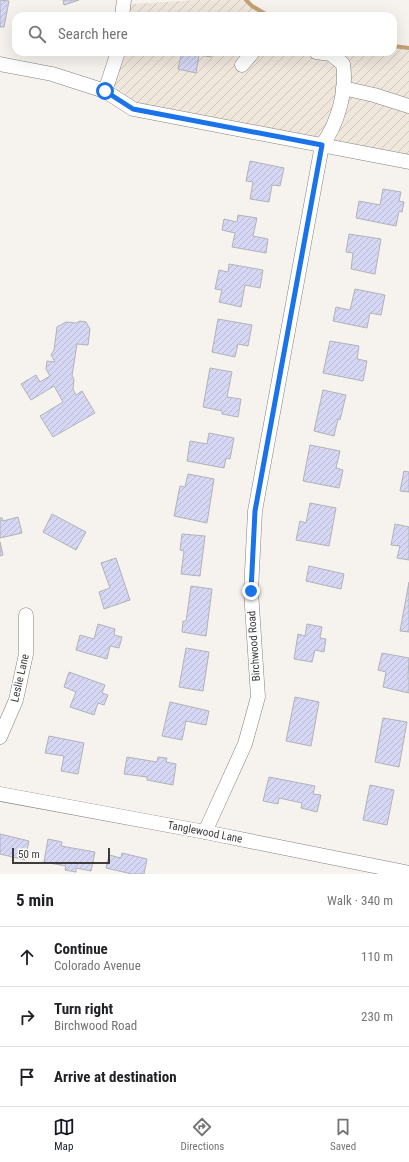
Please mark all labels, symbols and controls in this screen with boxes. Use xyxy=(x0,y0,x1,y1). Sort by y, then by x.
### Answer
search box xyxy=(12,12,397,56)
icon: search xyxy=(26,23,48,45)
text: Search here xyxy=(58,25,128,43)
route start xyxy=(96,82,114,100)
route end xyxy=(242,582,260,600)
street label: Birchwood Road xyxy=(245,610,263,682)
street label: Leslie Lane xyxy=(8,653,32,703)
street label: Tanglewood Lane xyxy=(166,818,244,846)
scale bar xyxy=(12,846,110,865)
text: 50 m xyxy=(18,848,40,861)
text: 5 min xyxy=(16,890,54,910)
text: Walk · 340 m xyxy=(327,893,393,908)
text: Continue xyxy=(54,940,108,958)
icon: ahead xyxy=(16,946,38,968)
text: 110 m xyxy=(361,949,393,964)
text: Colorado Avenue xyxy=(54,958,141,973)
text: Turn right xyxy=(54,1000,113,1018)
icon: right xyxy=(16,1006,38,1028)
text: 230 m xyxy=(361,1009,393,1024)
text: Birchwood Road xyxy=(54,1018,137,1033)
icon: arrive xyxy=(16,1066,38,1088)
text: Arrive at destination xyxy=(54,1068,177,1086)
tab: Map xyxy=(53,1116,75,1153)
tab: Directions xyxy=(180,1116,224,1153)
tab: Saved xyxy=(330,1116,356,1153)

